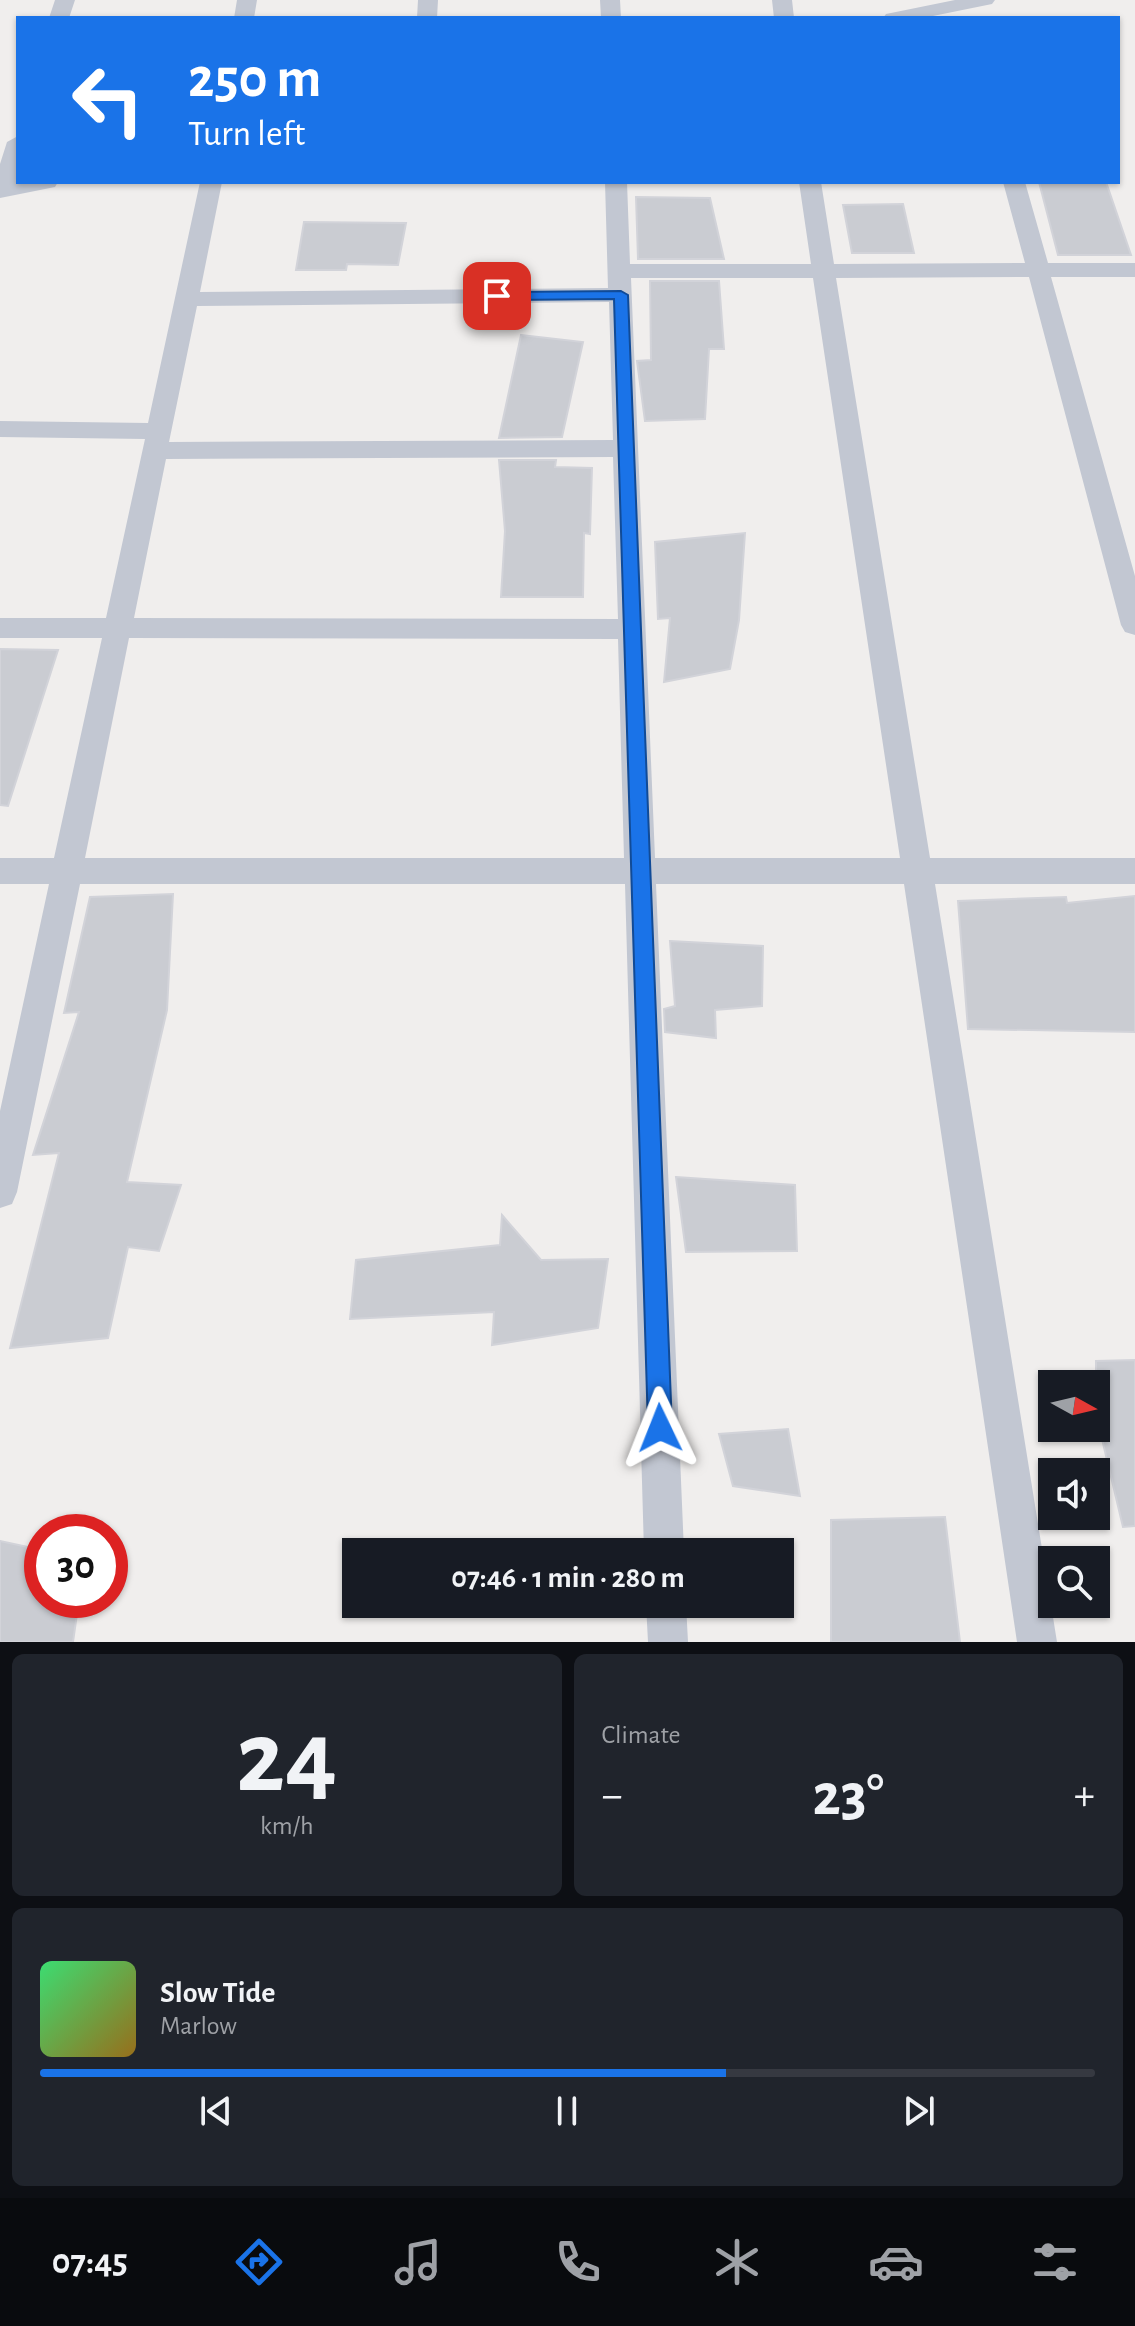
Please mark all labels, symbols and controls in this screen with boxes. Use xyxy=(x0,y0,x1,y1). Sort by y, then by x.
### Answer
icon: left xyxy=(56,48,160,152)
text: 250 m xyxy=(188,51,321,107)
text: Turn left xyxy=(188,116,305,152)
pin xyxy=(463,262,531,330)
icon: arrive xyxy=(475,274,519,318)
north arrow xyxy=(1038,1370,1110,1442)
map controls xyxy=(1038,1370,1110,1618)
position arrow xyxy=(618,1386,702,1470)
button: sound xyxy=(1038,1458,1110,1530)
speed limit sign: 30 xyxy=(24,1514,128,1618)
button: search xyxy=(1038,1546,1110,1618)
text: 07:46 · 1 min · 280 m xyxy=(451,1563,685,1593)
text: 24 xyxy=(236,1707,337,1811)
text: Climate xyxy=(602,1722,680,1748)
text: 23° xyxy=(812,1766,884,1826)
text: − xyxy=(602,1774,623,1818)
text: + xyxy=(1074,1774,1095,1818)
text: km/h xyxy=(260,1813,314,1839)
text: Slow Tide xyxy=(160,1978,275,2008)
text: Marlow xyxy=(160,2013,237,2039)
icon: previous xyxy=(194,2089,238,2133)
icon: pause xyxy=(545,2089,589,2133)
icon: next xyxy=(897,2089,941,2133)
icon: directions xyxy=(231,2234,287,2290)
icon: music xyxy=(390,2234,446,2290)
icon: phone xyxy=(550,2234,606,2290)
icon: climate xyxy=(709,2234,765,2290)
icon: car xyxy=(868,2234,924,2290)
icon: filters xyxy=(1027,2234,1083,2290)
text: 07:45 xyxy=(52,2244,128,2280)

